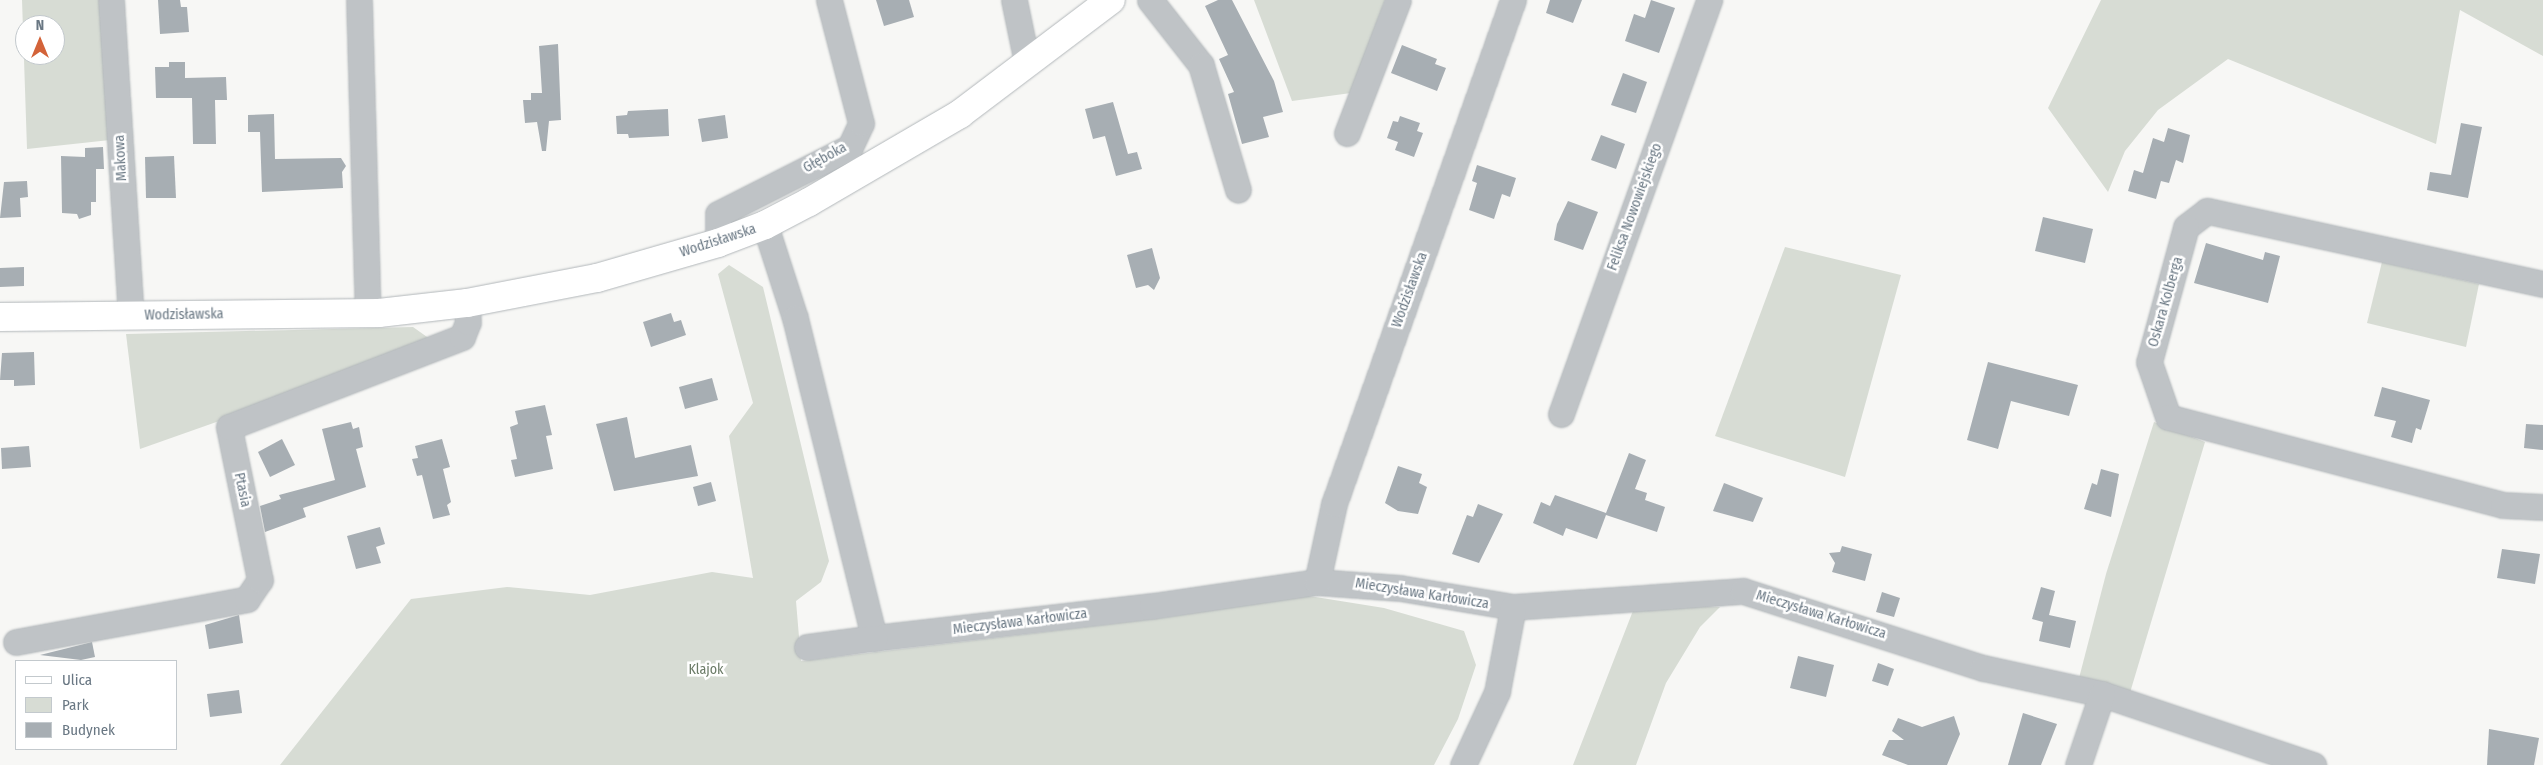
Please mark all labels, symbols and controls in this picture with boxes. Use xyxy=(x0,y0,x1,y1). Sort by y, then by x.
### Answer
north arrow xyxy=(15,15,65,65)
text: N xyxy=(36,17,44,34)
street label: Makowa xyxy=(111,134,131,182)
street label: Głęboka xyxy=(800,139,850,177)
street label: Feliksa Nowowiejskiego xyxy=(1604,141,1666,273)
street label: Wodzisławska xyxy=(678,221,758,261)
street label: Wodzisławska xyxy=(1389,250,1431,330)
street label: Oskara Kolberga xyxy=(2145,255,2187,349)
street label: Wodzisławska xyxy=(144,306,224,324)
street label: Ptasia xyxy=(230,471,254,509)
street label: Mieczysława Karłowicza xyxy=(1354,575,1490,613)
street label: Mieczysława Karłowicza xyxy=(1754,587,1888,643)
street label: Mieczysława Karłowicza xyxy=(952,605,1088,639)
legend xyxy=(15,660,178,750)
park label: Klajok xyxy=(688,662,724,678)
text: Ulica xyxy=(62,671,92,689)
text: Park xyxy=(62,696,89,714)
text: Budynek xyxy=(62,721,115,739)

